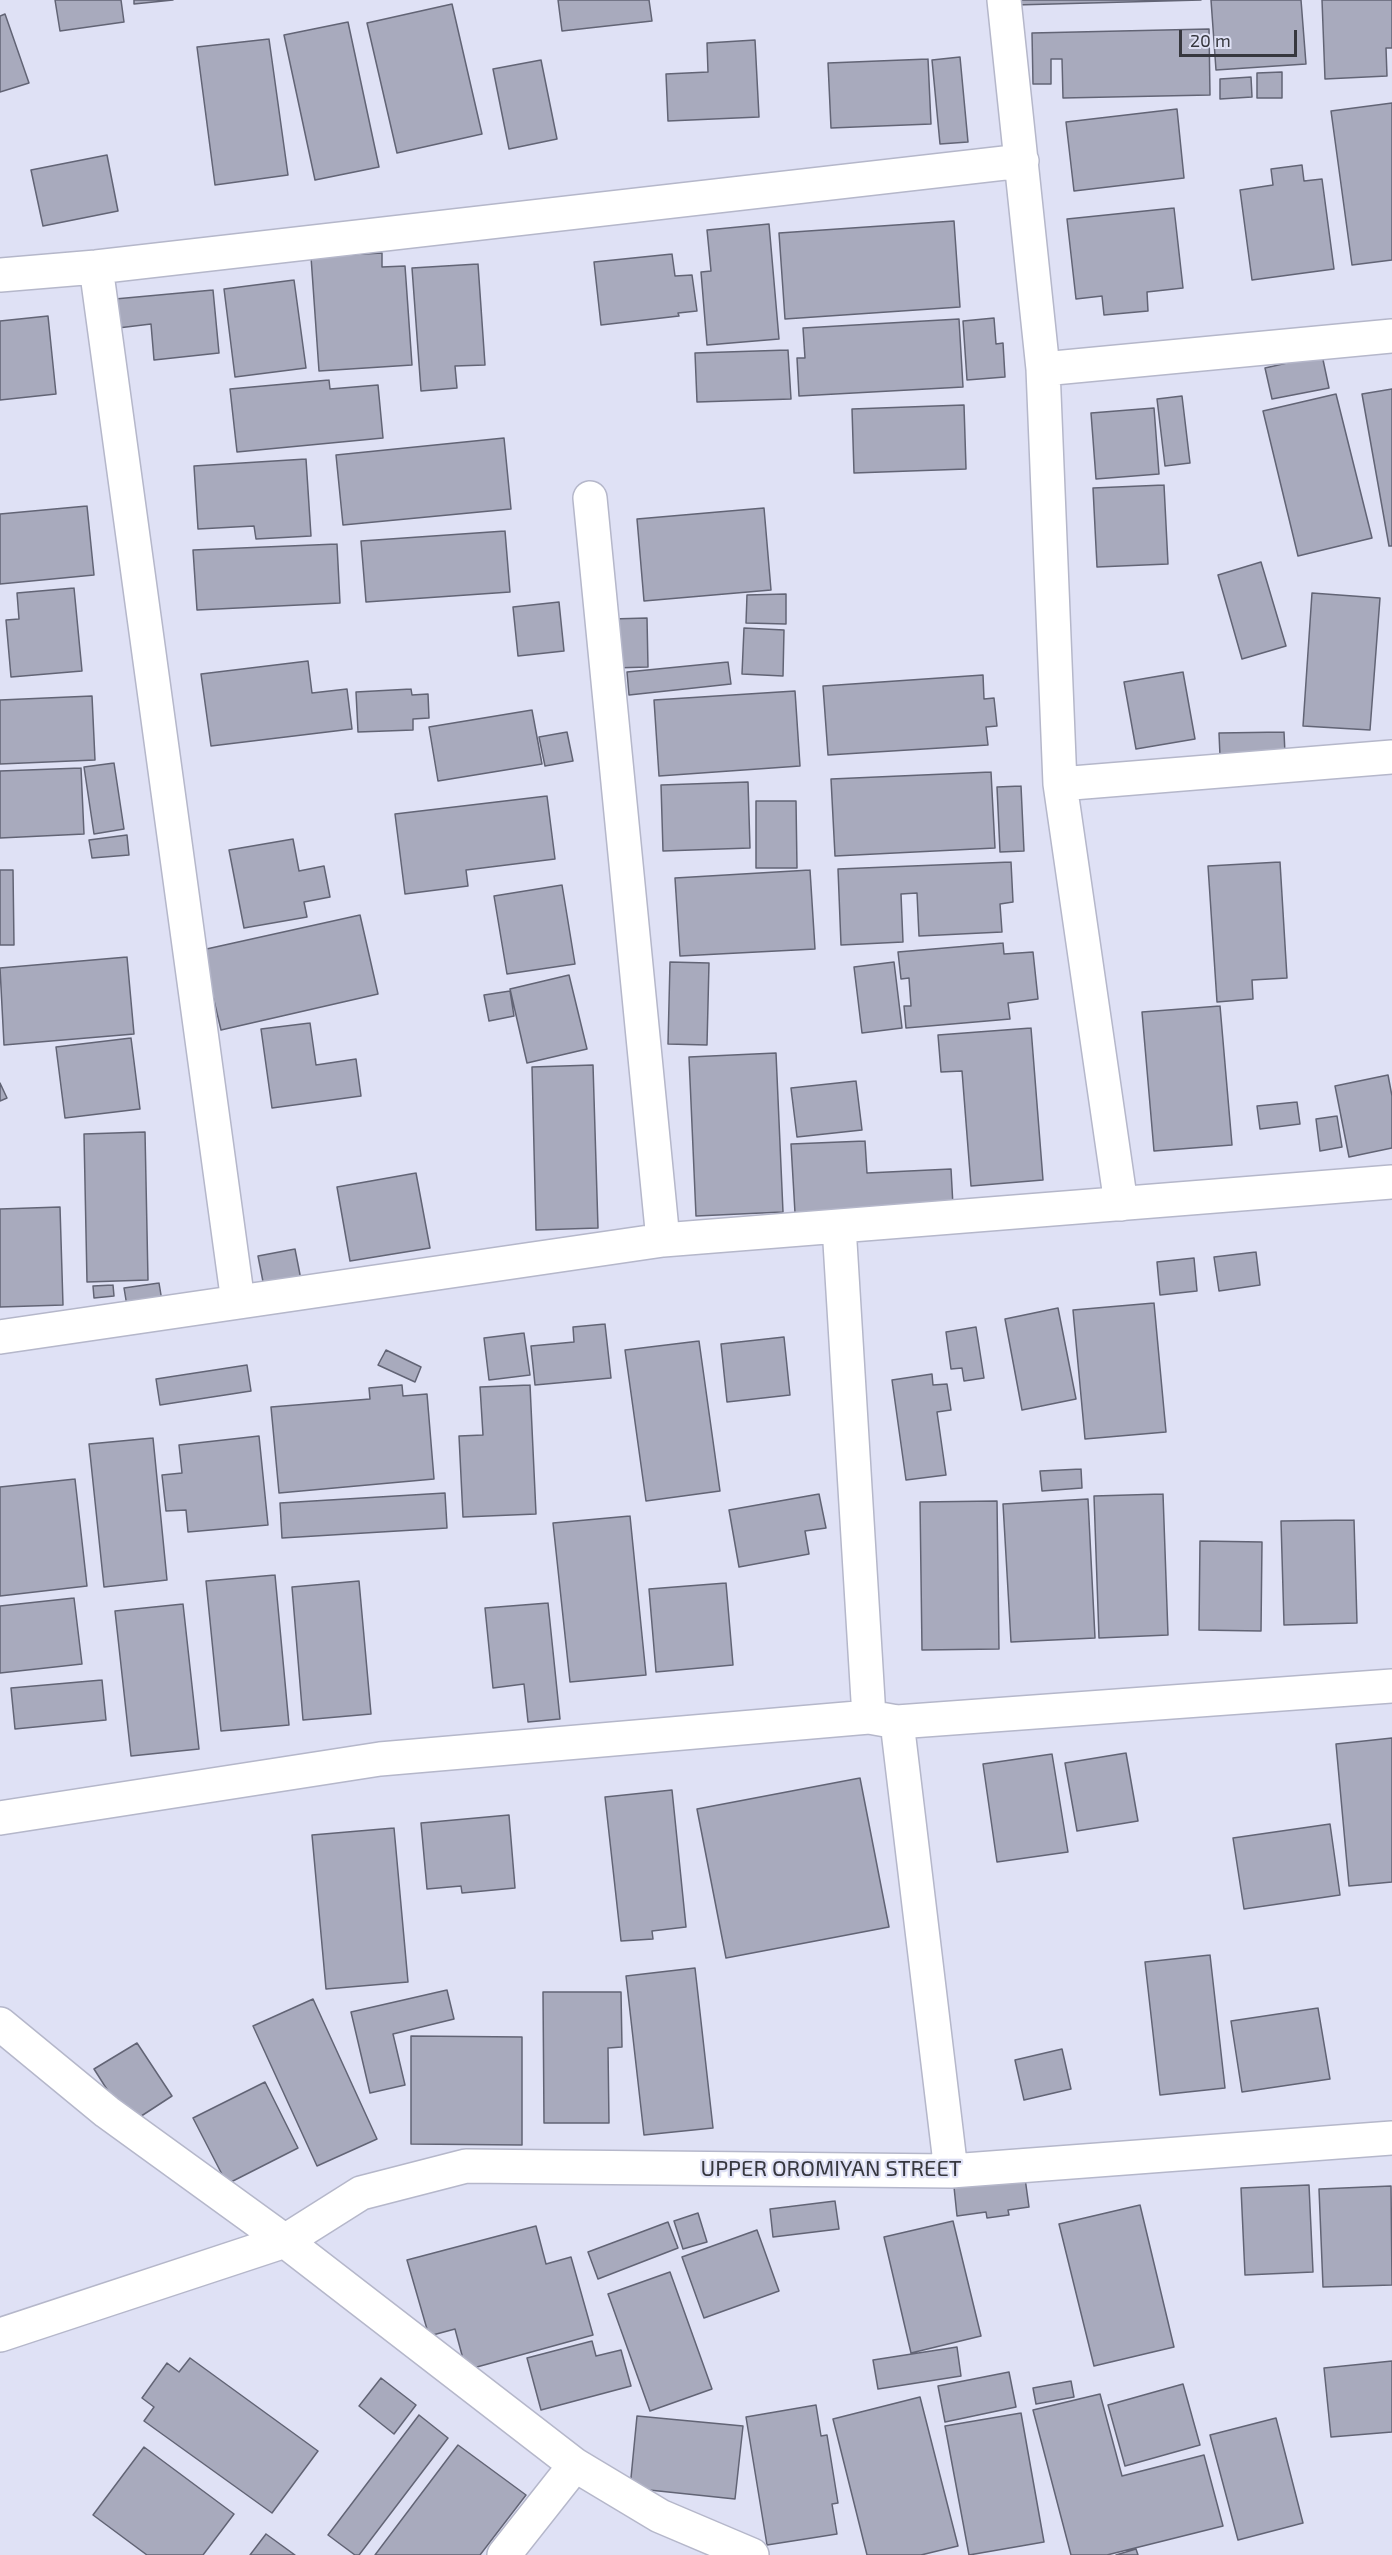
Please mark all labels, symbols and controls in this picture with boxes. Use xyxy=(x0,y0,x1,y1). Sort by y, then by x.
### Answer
scale bar xyxy=(1182,18,1300,56)
text: 20 m xyxy=(1190,29,1231,51)
street label: UPPER OROMIYAN STREET xyxy=(700,2156,962,2182)

